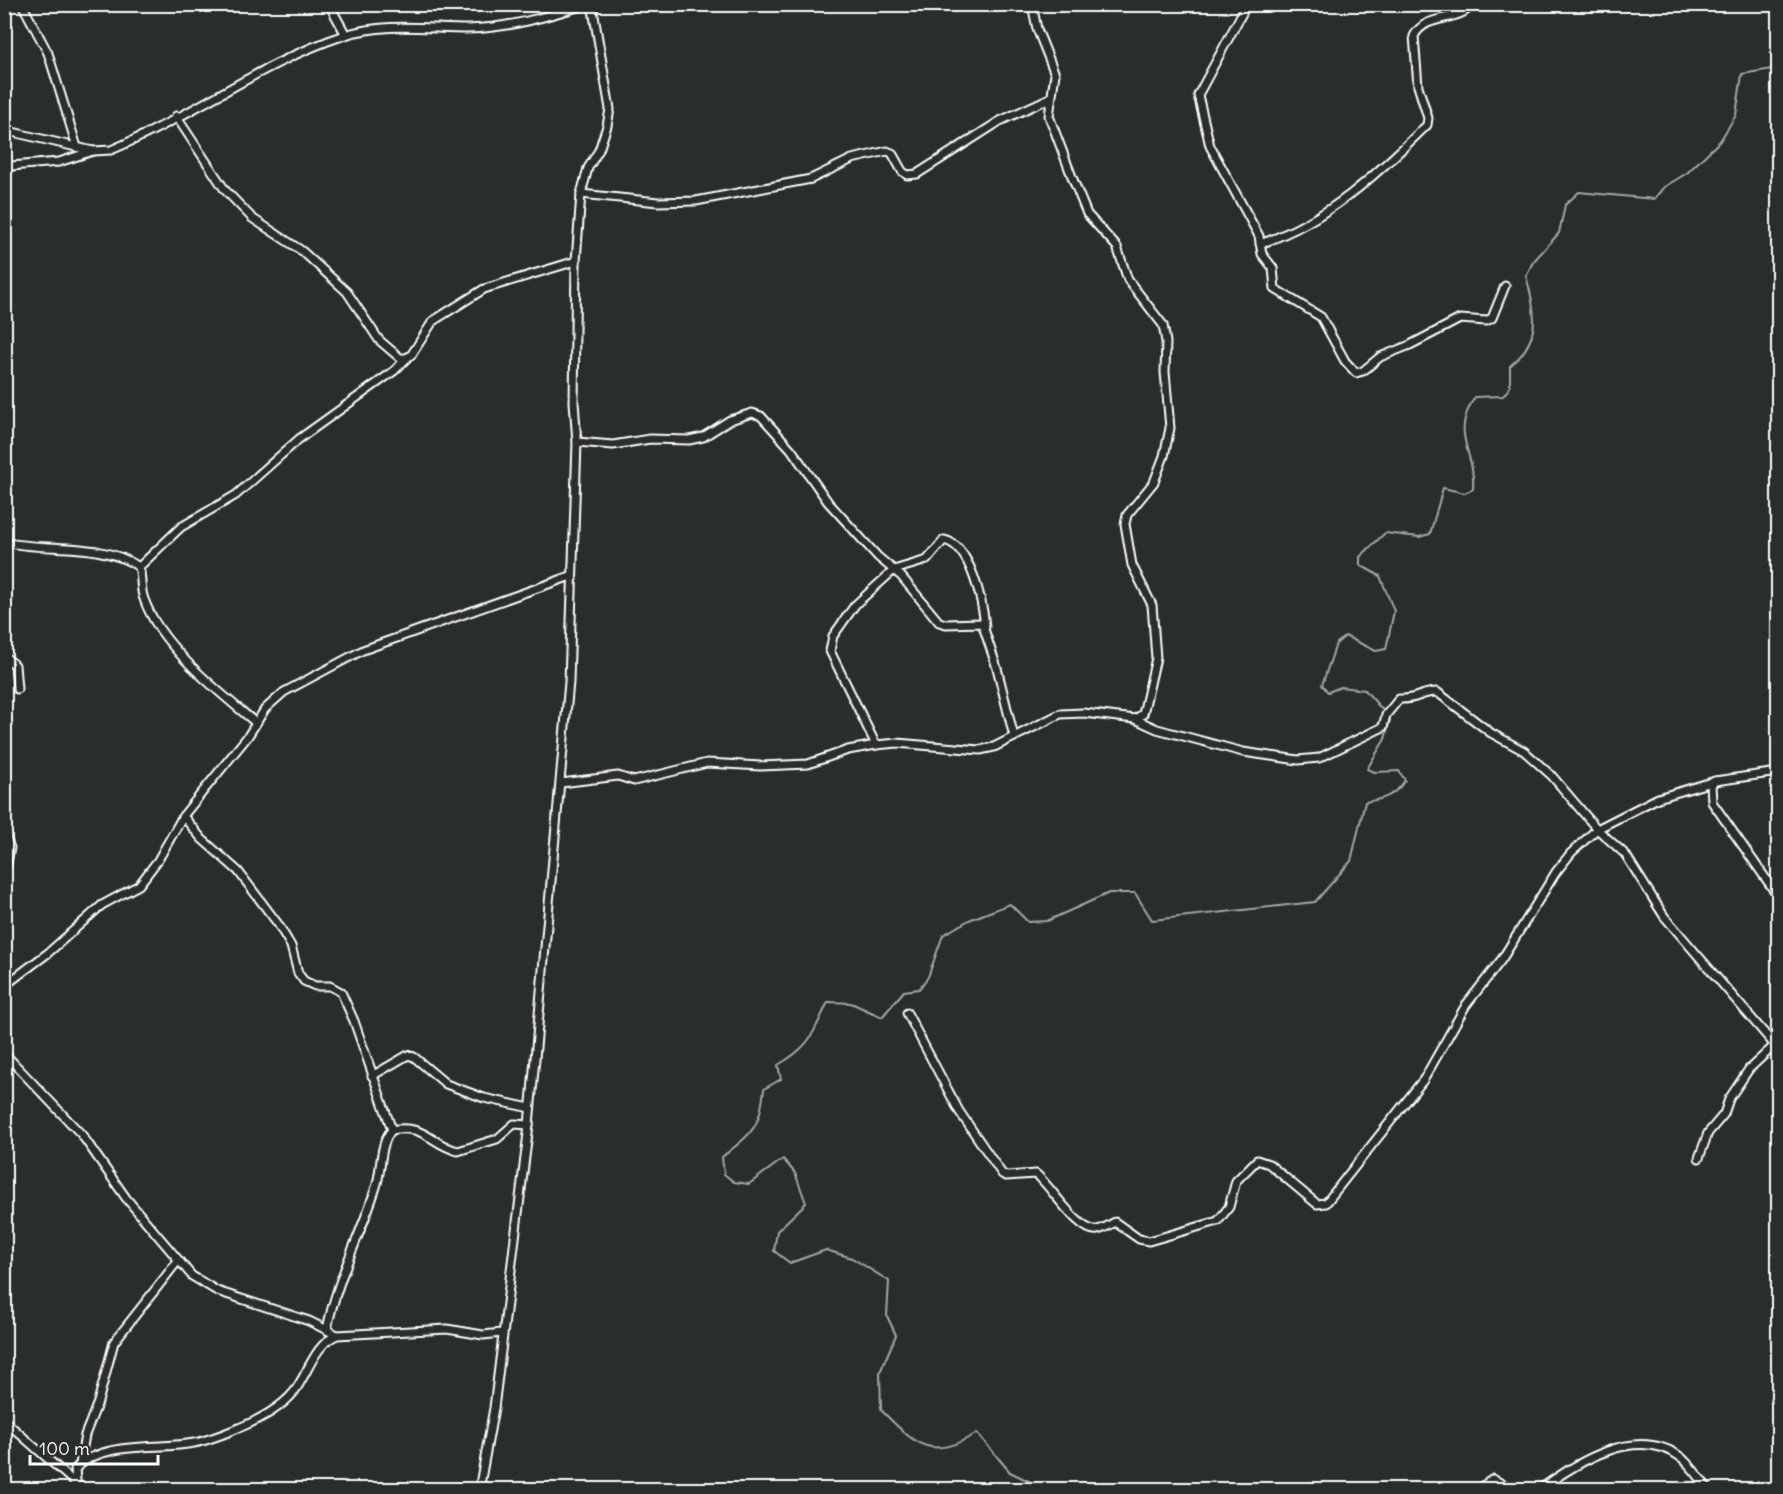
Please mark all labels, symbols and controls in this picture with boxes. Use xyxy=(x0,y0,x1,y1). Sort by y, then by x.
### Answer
scale bar xyxy=(30,1428,158,1466)
text: 100 m xyxy=(39,1437,90,1460)

